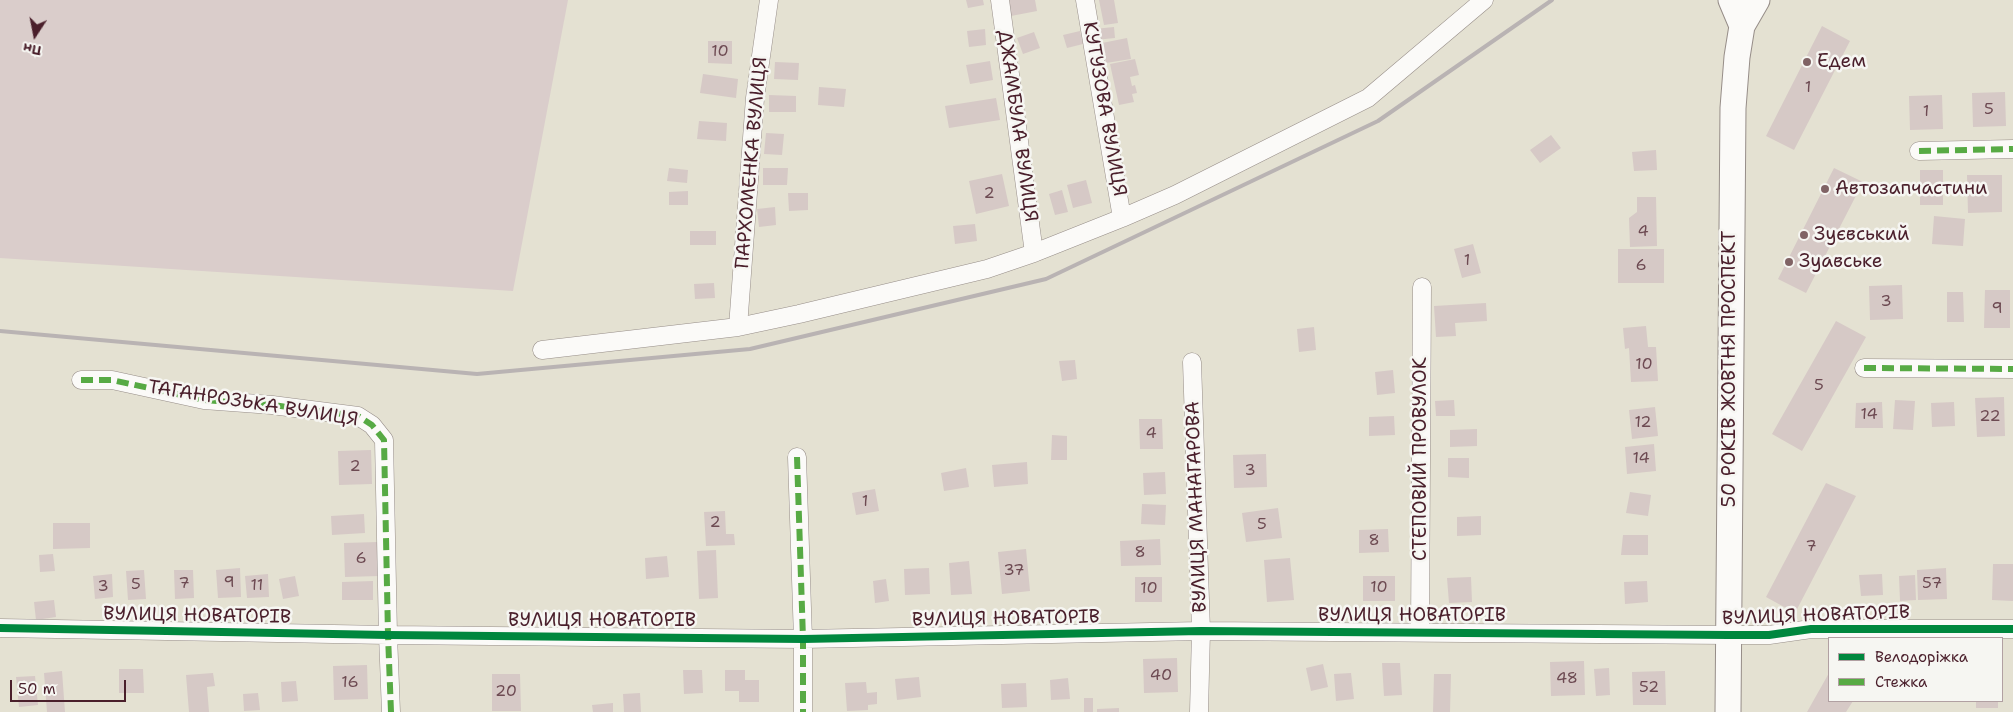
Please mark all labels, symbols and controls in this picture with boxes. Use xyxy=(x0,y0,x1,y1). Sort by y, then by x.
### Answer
north arrow xyxy=(10,10,60,60)
street label: КУТУЗОВА ВУЛИЦЯ xyxy=(1077,20,1131,198)
street label: ДЖАМБУЛА ВУЛИЦЯ xyxy=(992,28,1042,224)
text: Пн xyxy=(21,39,43,60)
house number: 10 xyxy=(711,42,729,62)
place label: Едем xyxy=(1817,51,1866,73)
street label: ПАРХОМЕНКА ВУЛИЦЯ xyxy=(731,56,773,270)
marker: Едем xyxy=(1801,56,1813,68)
house number: 1 xyxy=(1805,78,1811,98)
house number: 5 xyxy=(1984,100,1994,120)
house number: 1 xyxy=(1923,102,1929,122)
place label: Автозапчастини xyxy=(1835,178,1988,200)
marker: Автозапчастини xyxy=(1819,183,1831,195)
house number: 2 xyxy=(983,184,995,204)
house number: 4 xyxy=(1637,222,1649,242)
place label: Зуєвський xyxy=(1814,224,1909,246)
marker: Зуєвський xyxy=(1798,229,1810,241)
street label: 50 РОКІВ ЖОВТНЯ ПРОСПЕКТ xyxy=(1719,231,1741,507)
house number: 1 xyxy=(1464,251,1470,271)
place label: Зуавське xyxy=(1799,251,1882,273)
house number: 6 xyxy=(1635,256,1647,276)
marker: Зуавське xyxy=(1783,256,1795,268)
house number: 3 xyxy=(1880,292,1892,312)
house number: 9 xyxy=(1991,299,2003,319)
house number: 10 xyxy=(1635,355,1653,375)
street label: СТЕПОВИЙ ПРОВУЛОК xyxy=(1410,357,1432,561)
street label: ТАГАНРОЗЬКА ВУЛИЦЯ xyxy=(146,376,360,432)
house number: 5 xyxy=(1814,376,1824,396)
street label: ВУЛИЦЯ МАНАГАРОВА xyxy=(1182,401,1212,613)
house number: 14 xyxy=(1860,405,1878,425)
house number: 22 xyxy=(1979,407,2001,427)
house number: 12 xyxy=(1634,413,1652,433)
house number: 4 xyxy=(1145,424,1157,444)
house number: 14 xyxy=(1632,449,1650,469)
house number: 2 xyxy=(349,457,361,477)
house number: 3 xyxy=(1244,461,1256,481)
house number: 1 xyxy=(862,492,868,512)
house number: 2 xyxy=(709,513,721,533)
house number: 5 xyxy=(1257,515,1267,535)
house number: 8 xyxy=(1368,531,1380,551)
house number: 7 xyxy=(1805,537,1817,557)
house number: 8 xyxy=(1134,543,1146,563)
house number: 6 xyxy=(355,549,367,569)
house number: 37 xyxy=(1003,561,1025,581)
house number: 9 xyxy=(223,573,235,593)
house number: 7 xyxy=(178,574,190,594)
house number: 57 xyxy=(1922,574,1942,594)
house number: 5 xyxy=(131,575,141,595)
house number: 11 xyxy=(251,576,263,596)
house number: 3 xyxy=(97,577,109,597)
house number: 10 xyxy=(1370,578,1388,598)
house number: 10 xyxy=(1140,579,1158,599)
street label: ВУЛИЦЯ НОВАТОРІВ xyxy=(1722,601,1910,631)
street label: ВУЛИЦЯ НОВАТОРІВ xyxy=(103,603,291,629)
street label: ВУЛИЦЯ НОВАТОРІВ xyxy=(1318,605,1506,627)
street label: ВУЛИЦЯ НОВАТОРІВ xyxy=(912,606,1100,632)
street label: ВУЛИЦЯ НОВАТОРІВ xyxy=(508,610,696,632)
legend xyxy=(1828,637,2003,702)
text: Велодоріжка xyxy=(1875,647,1968,667)
house number: 40 xyxy=(1150,666,1172,686)
house number: 48 xyxy=(1556,669,1578,689)
scale bar xyxy=(12,670,129,702)
text: Стежка xyxy=(1875,672,1927,692)
house number: 16 xyxy=(341,673,359,693)
house number: 52 xyxy=(1639,678,1659,698)
text: 50 m xyxy=(18,679,56,699)
house number: 20 xyxy=(495,682,517,702)

